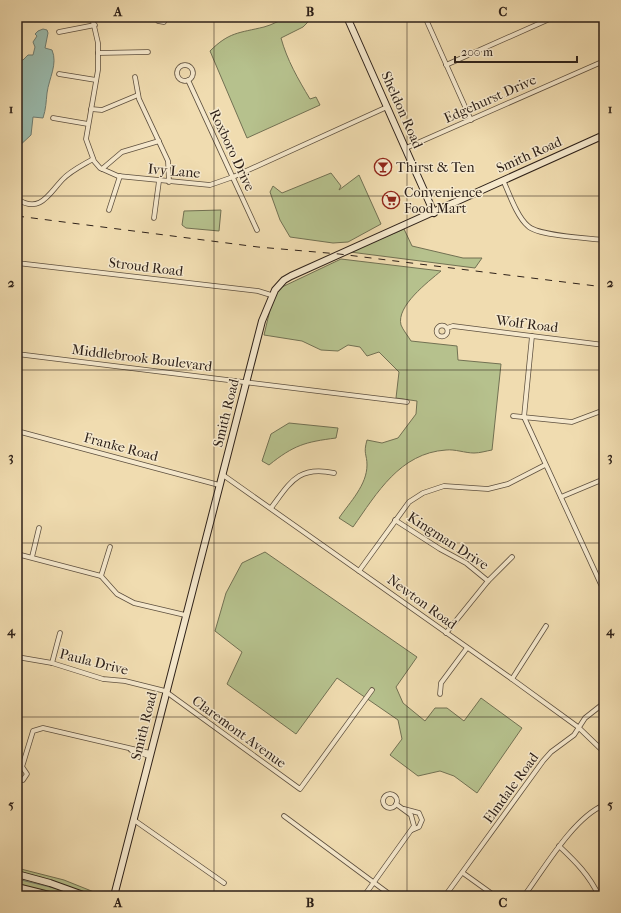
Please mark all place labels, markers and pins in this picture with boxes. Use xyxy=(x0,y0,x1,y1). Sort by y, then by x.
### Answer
bar icon: Thirst & Ten xyxy=(373,157,393,177)
place label: Thirst & Ten xyxy=(396,159,475,176)
place label: Convenience Food Mart xyxy=(404,184,482,217)
supermarket icon: Convenience Food Mart xyxy=(381,190,401,210)

